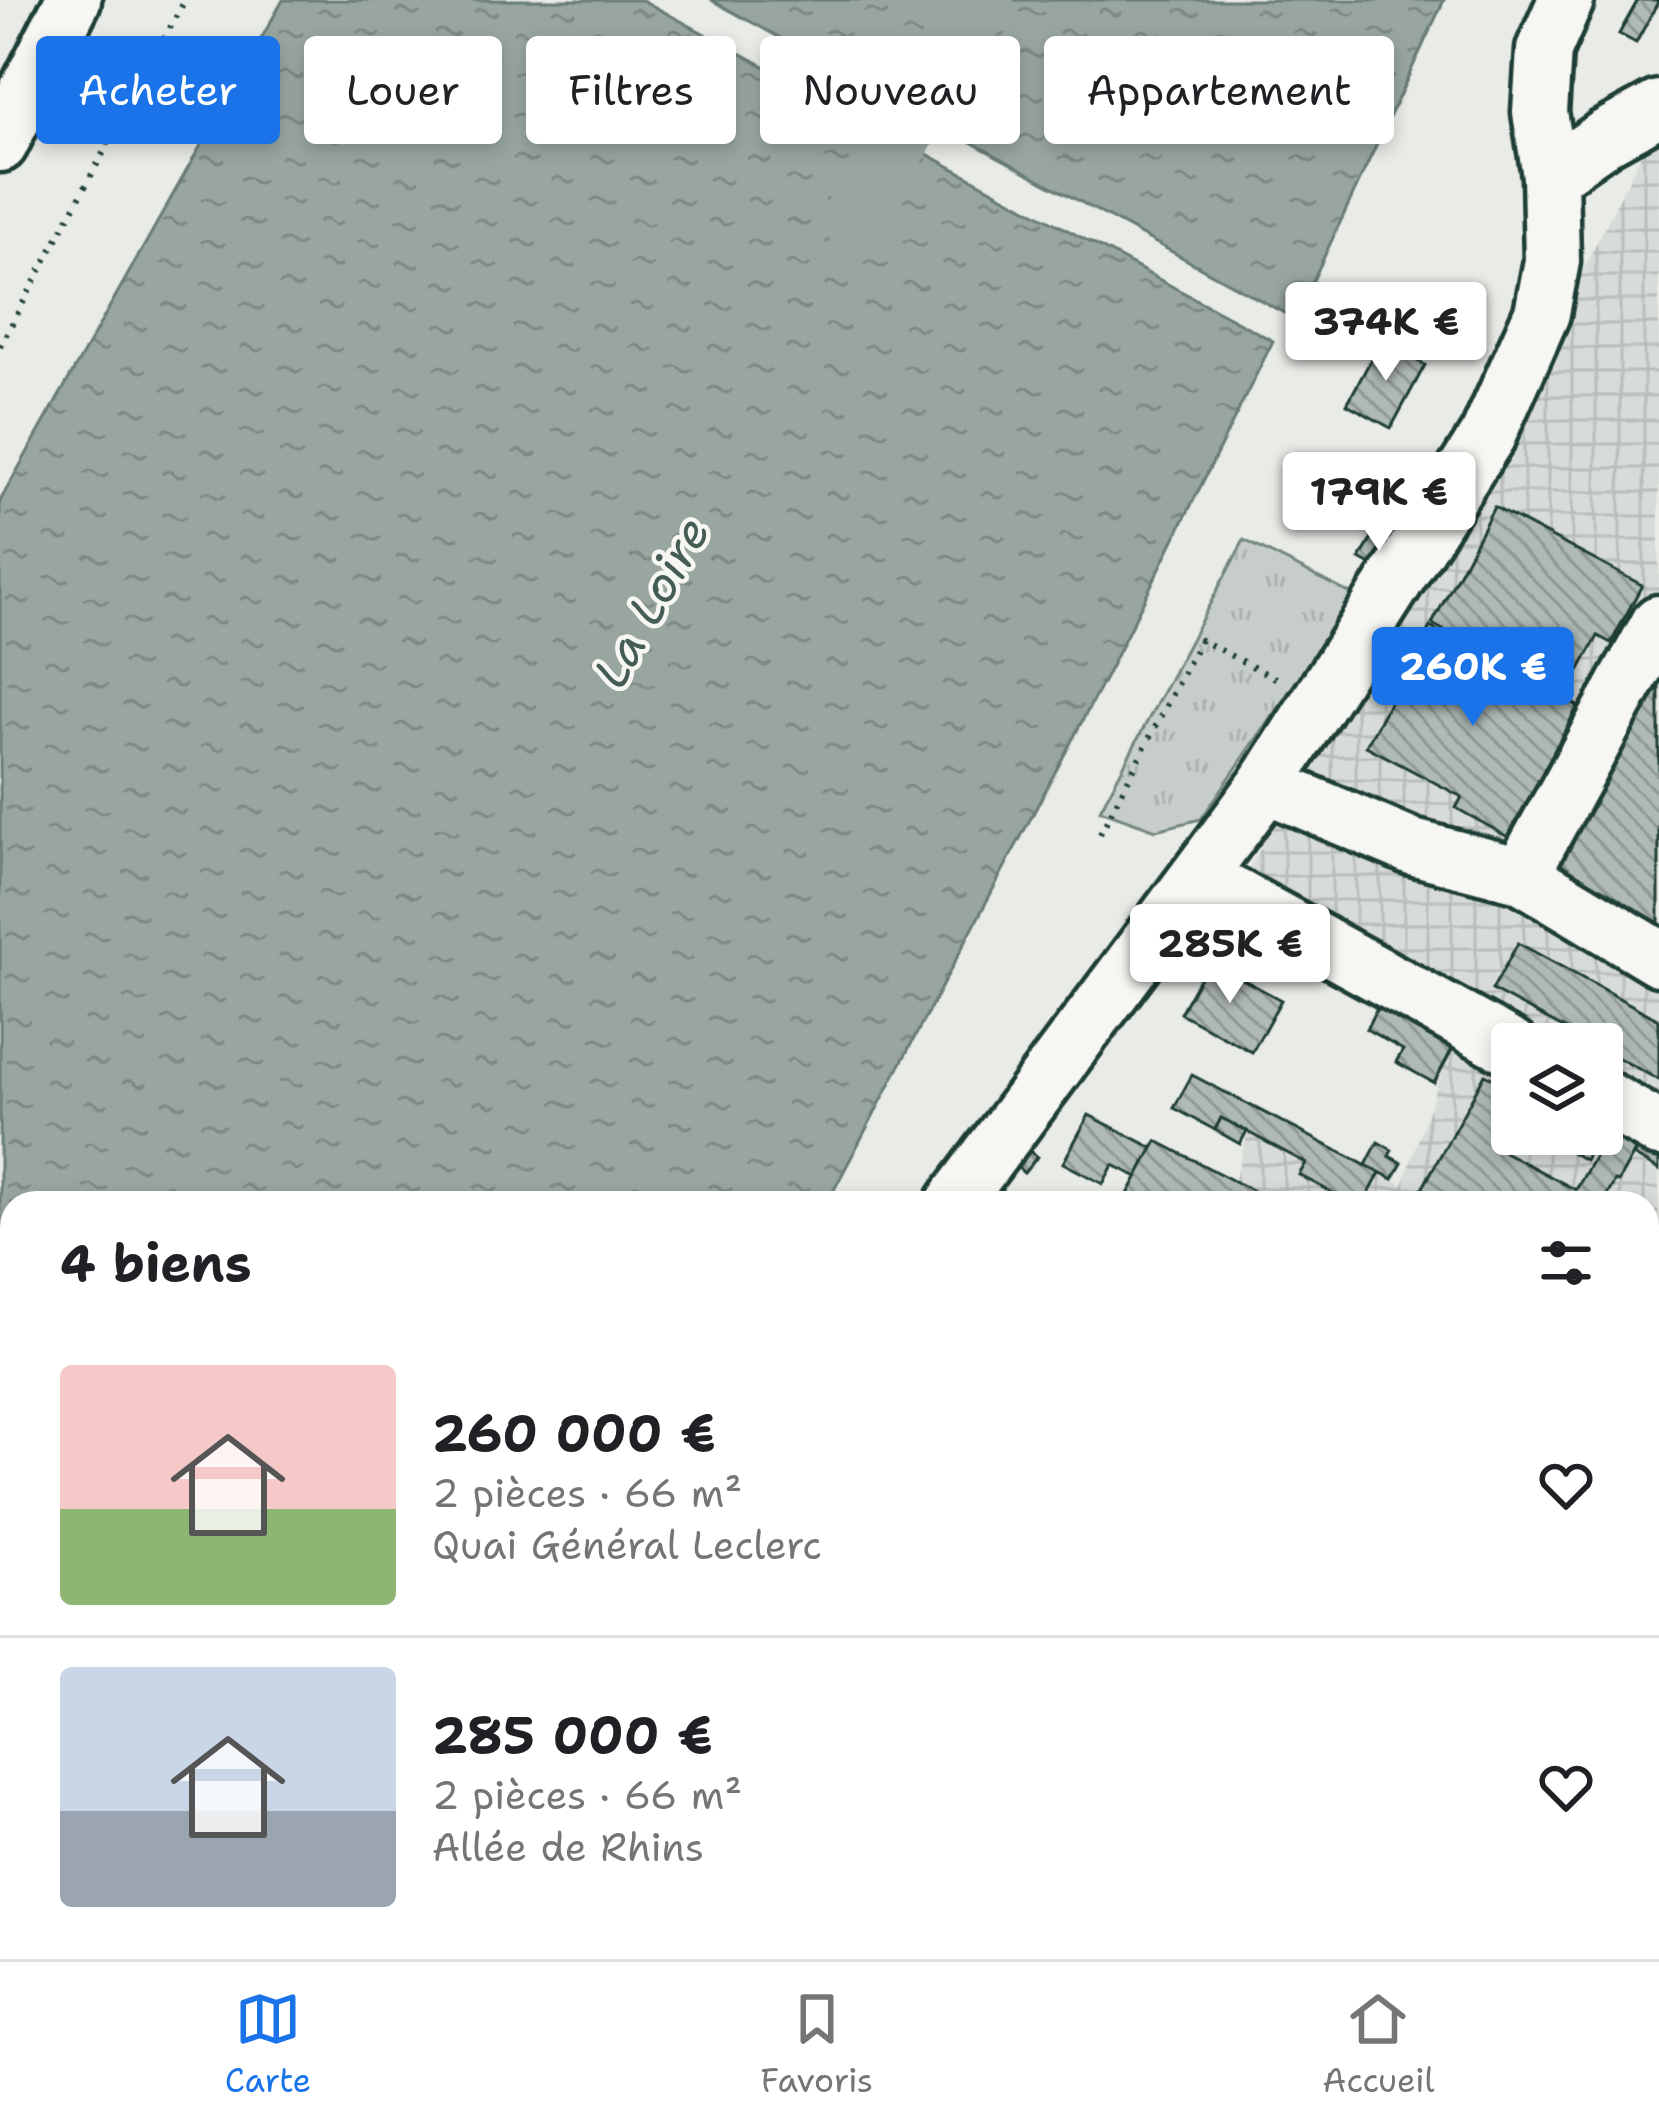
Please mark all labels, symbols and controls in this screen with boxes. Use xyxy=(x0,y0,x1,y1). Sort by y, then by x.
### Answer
chip: Acheter xyxy=(36,36,280,144)
chip: Louer xyxy=(304,36,502,144)
chip: Filtres xyxy=(526,36,736,144)
chip: Nouveau xyxy=(760,36,1020,144)
chip: Appartement xyxy=(1044,36,1394,144)
pin: 374K € xyxy=(1288,282,1484,384)
text: 374K € xyxy=(1312,295,1460,347)
pin: 179K € xyxy=(1281,452,1477,554)
text: 179K € xyxy=(1310,465,1448,517)
water label: La Loire xyxy=(578,505,724,699)
pin: 260K € xyxy=(1375,627,1571,729)
text: 260K € xyxy=(1399,640,1547,692)
pin: 285K € xyxy=(1132,904,1328,1006)
text: 285K € xyxy=(1157,917,1303,969)
map controls xyxy=(1491,1023,1623,1155)
button: layers xyxy=(1491,1023,1623,1155)
text: 4 biens xyxy=(60,1229,252,1297)
icon: filters xyxy=(1533,1230,1599,1296)
text: 260 000 € xyxy=(432,1399,716,1467)
icon: home xyxy=(156,1413,300,1557)
icon: heart xyxy=(1533,1452,1599,1518)
text: 2 pièces · 66 m² xyxy=(432,1467,742,1519)
text: Quai Général Leclerc xyxy=(432,1519,822,1571)
text: 285 000 € xyxy=(432,1701,713,1769)
icon: home xyxy=(156,1715,300,1859)
icon: heart xyxy=(1533,1754,1599,1820)
text: 2 pièces · 66 m² xyxy=(432,1769,742,1821)
text: Allée de Rhins xyxy=(432,1821,704,1873)
tab: Carte xyxy=(225,1986,311,2103)
tab: Favoris xyxy=(761,1986,873,2103)
tab: Accueil xyxy=(1323,1986,1434,2103)

